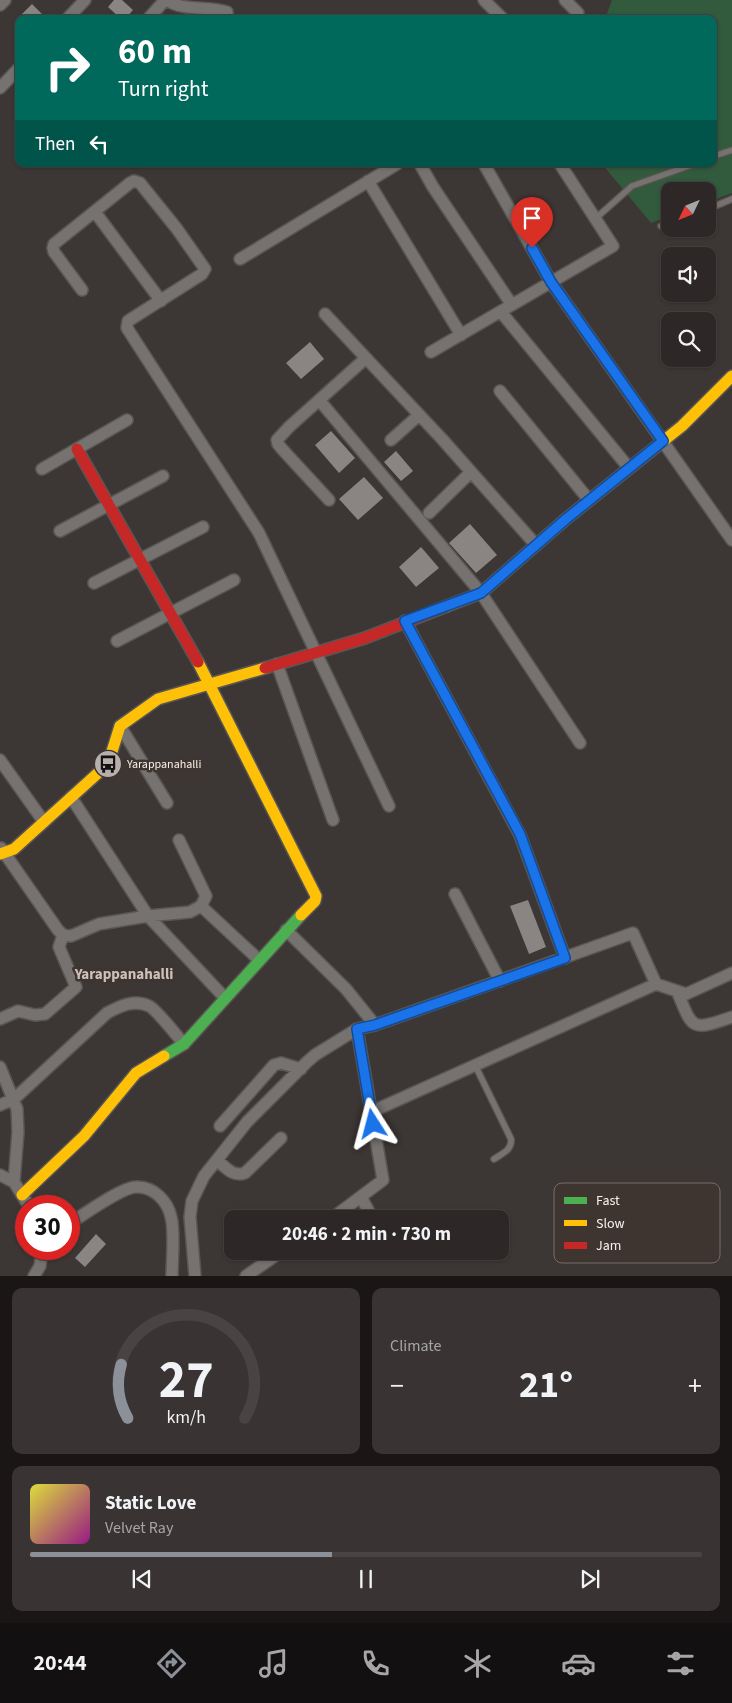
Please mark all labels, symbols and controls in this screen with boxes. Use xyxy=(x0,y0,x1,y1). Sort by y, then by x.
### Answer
text: 60 m xyxy=(118,27,192,77)
icon: right xyxy=(35,35,100,100)
text: Turn right xyxy=(118,73,208,105)
icon: left xyxy=(85,130,113,158)
text: Then xyxy=(35,131,75,158)
north arrow xyxy=(661,182,716,238)
map controls xyxy=(661,182,716,367)
pin xyxy=(511,197,553,248)
icon: arrive xyxy=(518,204,546,232)
button: sound xyxy=(661,247,716,302)
button: search xyxy=(661,312,716,367)
bus stop icon: Yarappanahalli xyxy=(93,749,123,779)
place label: Yarappanahalli xyxy=(126,756,201,773)
district label: Yarappanahalli xyxy=(74,964,173,985)
position arrow xyxy=(346,1097,398,1149)
legend xyxy=(554,1183,720,1263)
text: Fast xyxy=(596,1191,620,1211)
speed limit sign: 30 xyxy=(15,1195,80,1260)
text: Slow xyxy=(596,1214,625,1234)
text: 20:46 · 2 min · 730 m xyxy=(282,1221,451,1248)
text: Jam xyxy=(596,1236,621,1256)
text: Climate xyxy=(390,1335,441,1357)
text: 27 xyxy=(159,1344,213,1418)
text: 21° xyxy=(519,1358,573,1412)
text: − xyxy=(390,1366,404,1406)
text: + xyxy=(688,1366,702,1406)
text: km/h xyxy=(166,1405,206,1430)
text: Static Love xyxy=(105,1490,196,1517)
text: Velvet Ray xyxy=(105,1517,173,1539)
icon: previous xyxy=(128,1565,156,1593)
icon: pause xyxy=(352,1565,380,1593)
icon: next xyxy=(576,1565,604,1593)
icon: directions xyxy=(154,1646,189,1681)
icon: music xyxy=(256,1646,291,1681)
icon: phone xyxy=(358,1646,393,1681)
icon: climate xyxy=(460,1646,495,1681)
icon: car xyxy=(561,1646,596,1681)
icon: filters xyxy=(663,1646,698,1681)
text: 20:44 xyxy=(33,1647,87,1679)

